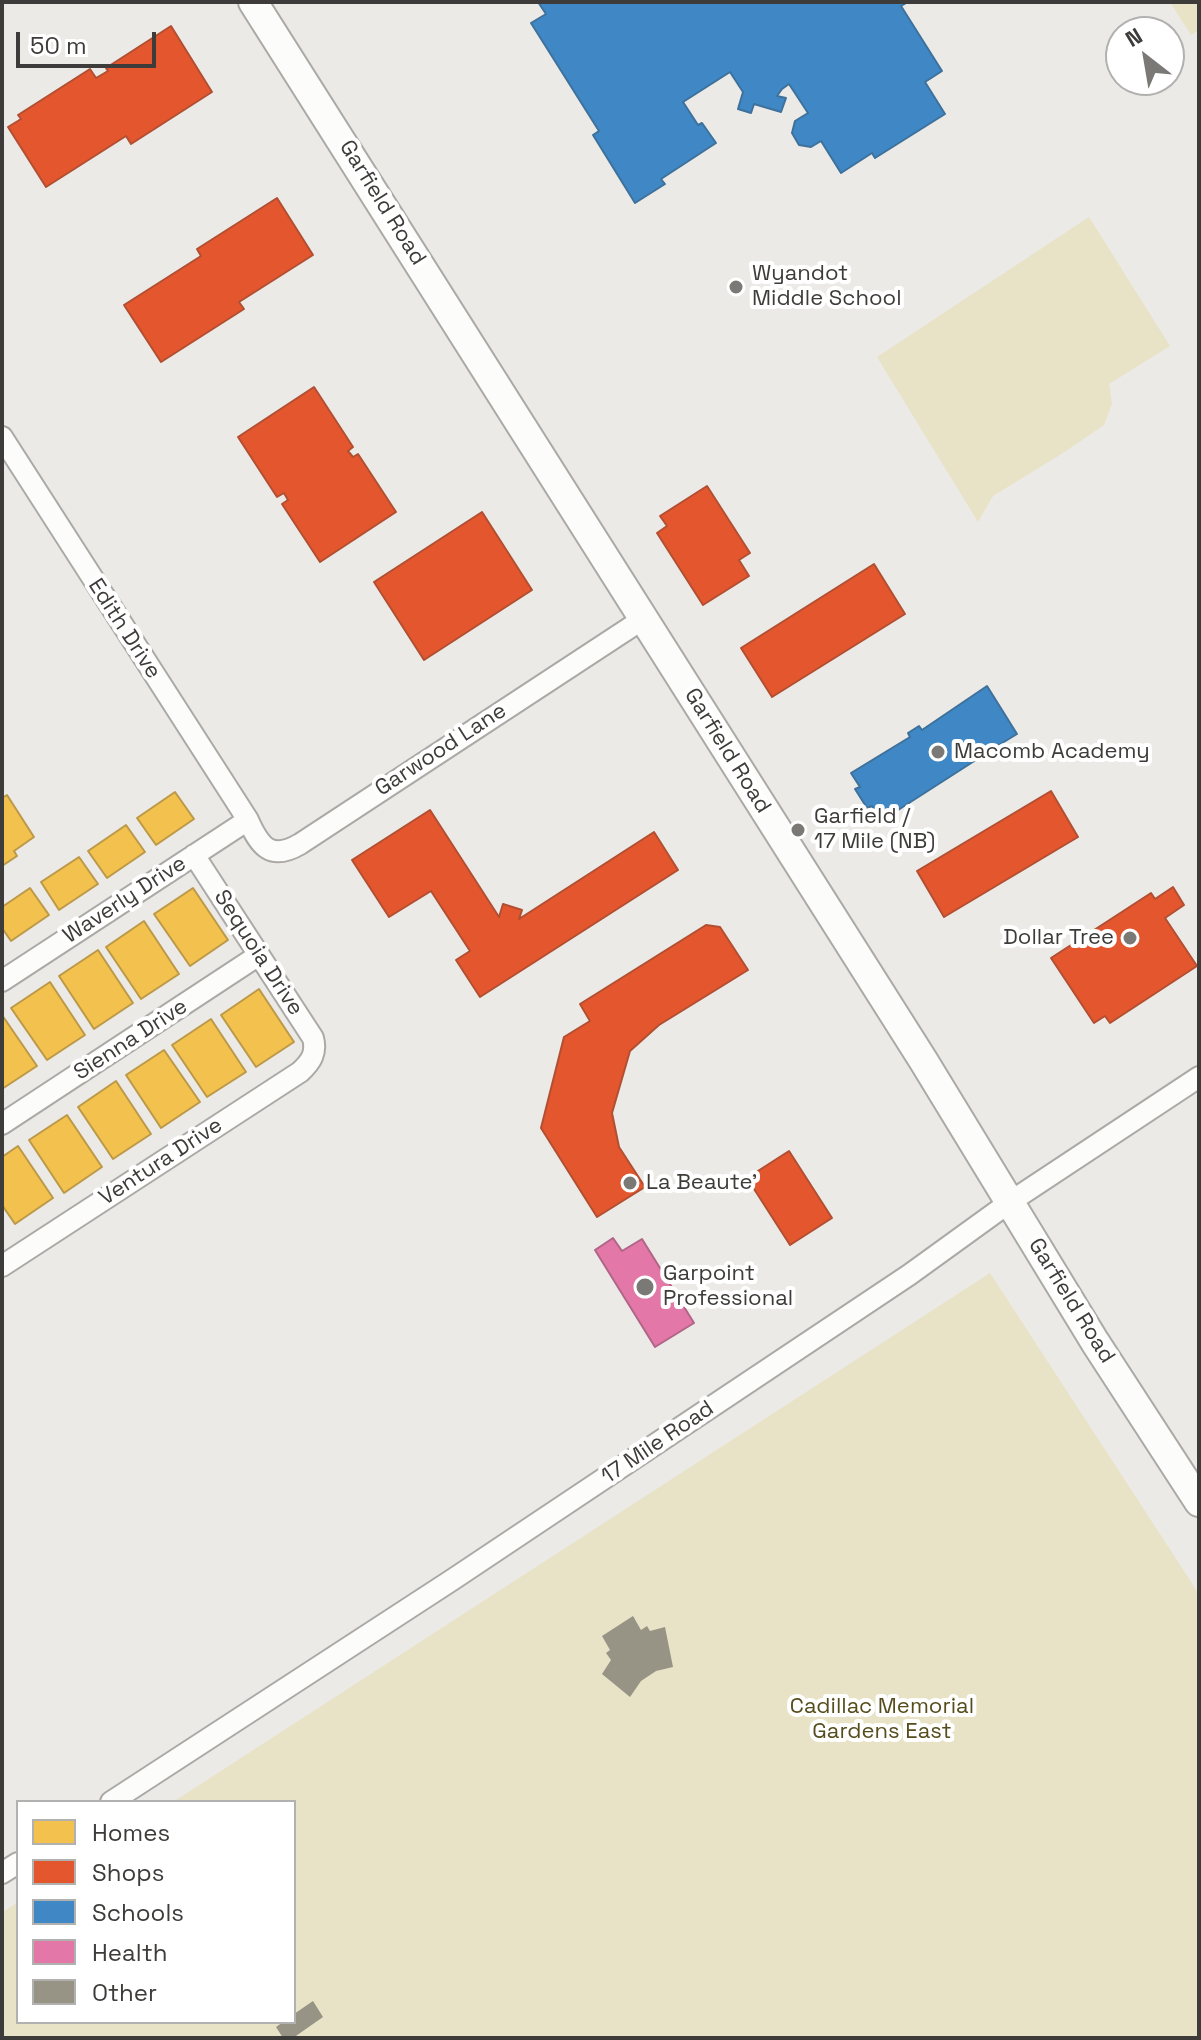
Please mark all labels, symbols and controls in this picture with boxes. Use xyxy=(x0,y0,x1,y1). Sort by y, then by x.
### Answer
scale bar xyxy=(20,16,160,66)
north arrow xyxy=(1105,16,1185,96)
text: N xyxy=(1120,21,1147,53)
text: 50 m xyxy=(30,30,87,61)
street label: Garfield Road xyxy=(333,136,431,270)
place label: Wyandot Middle School xyxy=(752,261,902,312)
marker: Wyandot Middle School xyxy=(727,278,745,296)
street label: Edith Drive xyxy=(82,574,166,684)
street label: Garfield Road xyxy=(678,684,776,818)
street label: Garwood Lane xyxy=(370,698,512,802)
place label: Macomb Academy xyxy=(954,739,1150,765)
marker: Macomb Academy xyxy=(929,743,947,761)
place label: Garfield / 17 Mile (NB) xyxy=(814,804,935,856)
marker: Garfield / 17 Mile (NB) xyxy=(789,821,807,839)
street label: Waverly Drive xyxy=(59,851,191,949)
street label: Sequoia Drive xyxy=(208,885,308,1021)
place label: Dollar Tree xyxy=(1003,925,1114,951)
marker: Dollar Tree xyxy=(1121,929,1139,947)
street label: Sienna Drive xyxy=(69,994,193,1086)
street label: Ventura Drive xyxy=(94,1112,228,1212)
place label: La Beaute' xyxy=(646,1170,757,1196)
marker: La Beaute' xyxy=(621,1174,639,1192)
street label: Garfield Road xyxy=(1022,1234,1120,1368)
place label: Garpoint Professional xyxy=(663,1261,793,1312)
marker: Garpoint Professional xyxy=(634,1276,656,1298)
street label: 17 Mile Road xyxy=(597,1396,719,1490)
park label: Cadillac Memorial Gardens East xyxy=(790,1694,974,1746)
legend xyxy=(16,1800,296,2024)
text: Homes xyxy=(92,1817,170,1848)
text: Shops xyxy=(92,1857,164,1888)
text: Schools xyxy=(92,1897,184,1928)
text: Health xyxy=(92,1937,167,1968)
text: Other xyxy=(92,1977,157,2008)

